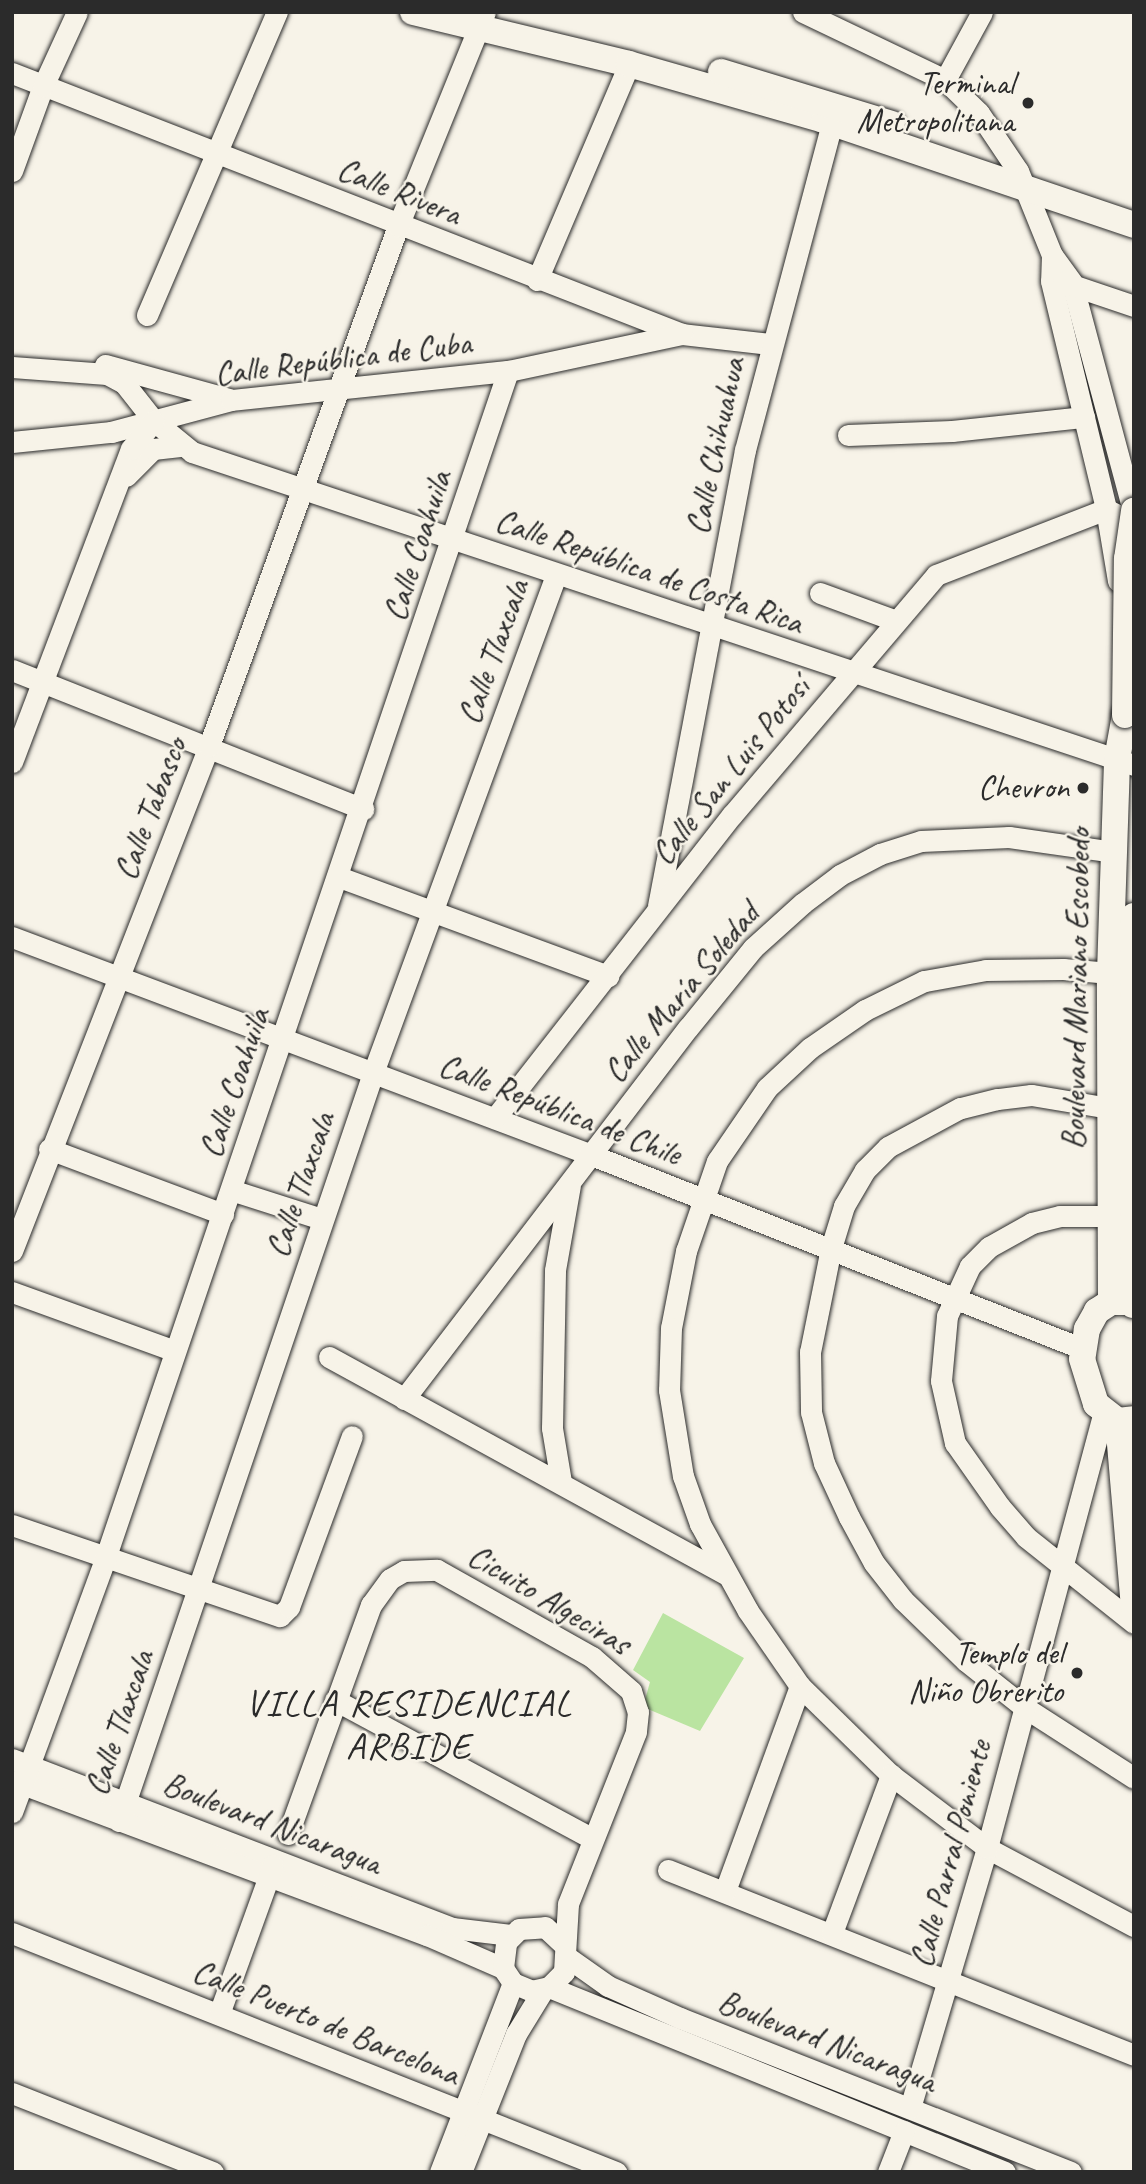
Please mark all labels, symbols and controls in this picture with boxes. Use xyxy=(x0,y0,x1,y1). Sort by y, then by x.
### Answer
place label: Terminal Metropolitana xyxy=(857,64,1014,142)
marker: Terminal Metropolitana xyxy=(1020,95,1036,111)
street label: Calle Rivera xyxy=(331,149,467,235)
street label: Calle República de Cuba xyxy=(212,324,474,394)
street label: Calle Chihuahua xyxy=(678,355,754,537)
street label: Calle Coahuila xyxy=(376,467,460,625)
street label: Calle República de Costa Rica xyxy=(490,501,808,643)
street label: Calle Tlaxcala xyxy=(449,574,539,730)
street label: Calle San Luis Potosí xyxy=(644,669,818,873)
street label: Calle Tabasco xyxy=(106,732,196,886)
place label: Chevron xyxy=(978,768,1069,808)
marker: Chevron xyxy=(1075,780,1091,796)
street label: Boulevard Mariano Escobedo xyxy=(1054,828,1100,1150)
street label: Calle María Soledad xyxy=(596,895,768,1091)
street label: Calle Coahuila xyxy=(191,1004,279,1162)
street label: Calle República de Chile xyxy=(433,1045,687,1175)
street label: Calle Tlaxcala xyxy=(258,1107,344,1263)
street label: Cicuito Algeciras xyxy=(461,1536,637,1664)
place label: Templo del Niño Obrerito xyxy=(908,1634,1063,1712)
street label: Calle Tlaxcala xyxy=(77,1645,163,1801)
marker: Templo del Niño Obrerito xyxy=(1069,1665,1085,1681)
district label: VILLA RESIDENCIAL ARBIDE xyxy=(250,1682,568,1769)
street label: Calle Parral Poniente xyxy=(902,1736,1000,1972)
street label: Boulevard Nicaragua xyxy=(158,1764,386,1884)
street label: Calle Puerto de Barcelona xyxy=(187,1952,465,2094)
street label: Boulevard Nicaragua xyxy=(713,1982,941,2102)

